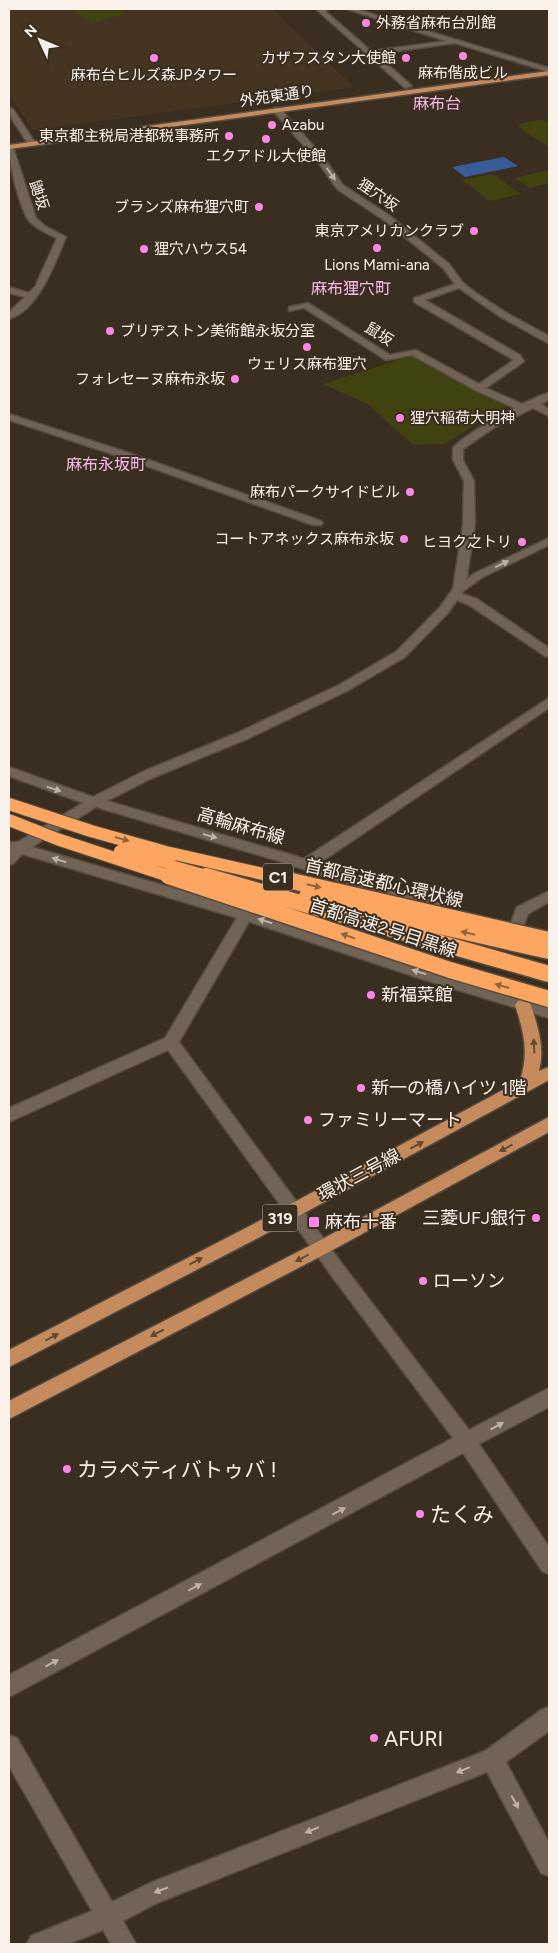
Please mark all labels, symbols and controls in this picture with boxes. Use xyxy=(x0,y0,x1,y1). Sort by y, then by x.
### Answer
place label: 外務省麻布台別館 xyxy=(376,14,496,32)
north arrow xyxy=(15,15,65,65)
marker: 外務省麻布台別館 xyxy=(360,17,372,29)
text: N xyxy=(21,22,41,41)
place label: カザフスタン大使館 xyxy=(261,49,396,67)
marker: 麻布偕成ビル xyxy=(457,50,469,62)
marker: 麻布台ヒルズ森JPタワー xyxy=(148,52,160,64)
marker: カザフスタン大使館 xyxy=(400,52,412,64)
place label: 麻布偕成ビル xyxy=(418,64,508,82)
place label: 麻布台ヒルズ森JPタワー xyxy=(71,66,237,84)
street label: 外苑東通り xyxy=(239,82,315,110)
district label: 麻布台 xyxy=(413,94,461,113)
place label: Azabu xyxy=(282,116,324,134)
marker: Azabu xyxy=(266,119,278,131)
place label: 東京都主税局港都税事務所 xyxy=(39,127,219,145)
marker: 東京都主税局港都税事務所 xyxy=(223,130,235,142)
marker: エクアドル大使館 xyxy=(260,133,272,145)
place label: エクアドル大使館 xyxy=(206,147,326,165)
one-way arrow xyxy=(326,167,336,181)
street label: 狸穴坂 xyxy=(354,175,402,215)
street label: 鼬坂 xyxy=(26,178,52,212)
place label: ブランズ麻布狸穴町 xyxy=(114,198,249,216)
marker: ブランズ麻布狸穴町 xyxy=(253,201,265,213)
place label: 東京アメリカンクラブ xyxy=(315,222,464,240)
marker: 東京アメリカンクラブ xyxy=(468,225,480,237)
place label: 狸穴ハウス54 xyxy=(154,240,247,258)
marker: Lions Mami-ana xyxy=(371,242,383,254)
marker: 狸穴ハウス54 xyxy=(138,243,150,255)
place label: Lions Mami-ana xyxy=(324,256,430,274)
district label: 麻布狸穴町 xyxy=(311,279,391,298)
street label: 鼠坂 xyxy=(362,318,396,350)
place label: ブリヂストン美術館永坂分室 xyxy=(120,322,315,340)
marker: ブリヂストン美術館永坂分室 xyxy=(104,325,116,337)
marker: ウェリス麻布狸穴 xyxy=(301,341,313,353)
place label: ウェリス麻布狸穴 xyxy=(247,355,367,373)
place label: フォレセーヌ麻布永坂 xyxy=(75,370,225,388)
marker: フォレセーヌ麻布永坂 xyxy=(229,373,241,385)
place label: 狸穴稲荷大明神 xyxy=(410,409,515,427)
marker: 狸穴稲荷大明神 xyxy=(394,412,406,424)
district label: 麻布永坂町 xyxy=(66,455,146,474)
place label: 麻布パークサイドビル xyxy=(250,483,400,501)
marker: 麻布パークサイドビル xyxy=(404,486,416,498)
place label: コートアネックス麻布永坂 xyxy=(214,530,394,548)
marker: コートアネックス麻布永坂 xyxy=(398,533,410,545)
place label: ヒヨク之トリ xyxy=(422,533,512,551)
marker: ヒヨク之トリ xyxy=(516,536,528,548)
one-way arrow xyxy=(494,560,509,568)
one-way arrow xyxy=(47,785,62,793)
street label: 高輪麻布線 xyxy=(195,803,287,849)
one-way arrow xyxy=(202,832,217,840)
one-way arrow xyxy=(115,836,130,844)
street label: 首都高速都心環状線 xyxy=(303,854,465,912)
one-way arrow xyxy=(51,855,66,863)
road number: C1 xyxy=(263,864,293,890)
one-way arrow xyxy=(306,882,321,890)
street label: 首都高速2号目黒線 xyxy=(306,894,460,962)
one-way arrow xyxy=(257,917,272,925)
one-way arrow xyxy=(460,929,475,937)
one-way arrow xyxy=(340,932,355,939)
one-way arrow xyxy=(411,968,426,976)
one-way arrow xyxy=(495,981,510,989)
place label: 新福菜館 xyxy=(381,984,453,1006)
marker: 新福菜館 xyxy=(365,989,377,1001)
one-way arrow xyxy=(530,1037,538,1053)
place label: 新一の橋ハイツ 1階 xyxy=(371,1077,527,1099)
marker: 新一の橋ハイツ 1階 xyxy=(355,1082,367,1094)
place label: ファミリーマート xyxy=(318,1109,462,1131)
marker: ファミリーマート xyxy=(302,1114,314,1126)
one-way arrow xyxy=(410,1140,424,1149)
one-way arrow xyxy=(500,1143,513,1152)
street label: 環状三号線 xyxy=(314,1144,404,1206)
road number: 319 xyxy=(262,1204,298,1232)
place label: 三菱UFJ銀行 xyxy=(422,1207,526,1229)
place label: 麻布十番 xyxy=(325,1211,397,1233)
marker: 三菱UFJ銀行 xyxy=(530,1212,542,1224)
marker: 麻布十番 xyxy=(307,1215,321,1229)
one-way arrow xyxy=(295,1254,309,1262)
one-way arrow xyxy=(189,1257,203,1266)
place label: ローソン xyxy=(433,1270,505,1292)
marker: ローソン xyxy=(417,1275,429,1287)
one-way arrow xyxy=(150,1329,165,1337)
one-way arrow xyxy=(45,1333,59,1341)
one-way arrow xyxy=(491,1421,504,1430)
place label: カラペティバトゥバ ! xyxy=(77,1457,277,1482)
marker: カラペティバトゥバ ! xyxy=(61,1463,73,1475)
place label: たくみ xyxy=(430,1502,494,1527)
one-way arrow xyxy=(331,1507,346,1515)
marker: たくみ xyxy=(414,1508,426,1520)
one-way arrow xyxy=(188,1583,203,1591)
one-way arrow xyxy=(45,1659,59,1667)
place label: AFURI xyxy=(384,1726,443,1751)
marker: AFURI xyxy=(368,1732,380,1744)
one-way arrow xyxy=(456,1767,470,1775)
one-way arrow xyxy=(511,1795,519,1809)
one-way arrow xyxy=(305,1827,319,1835)
one-way arrow xyxy=(153,1886,168,1894)

